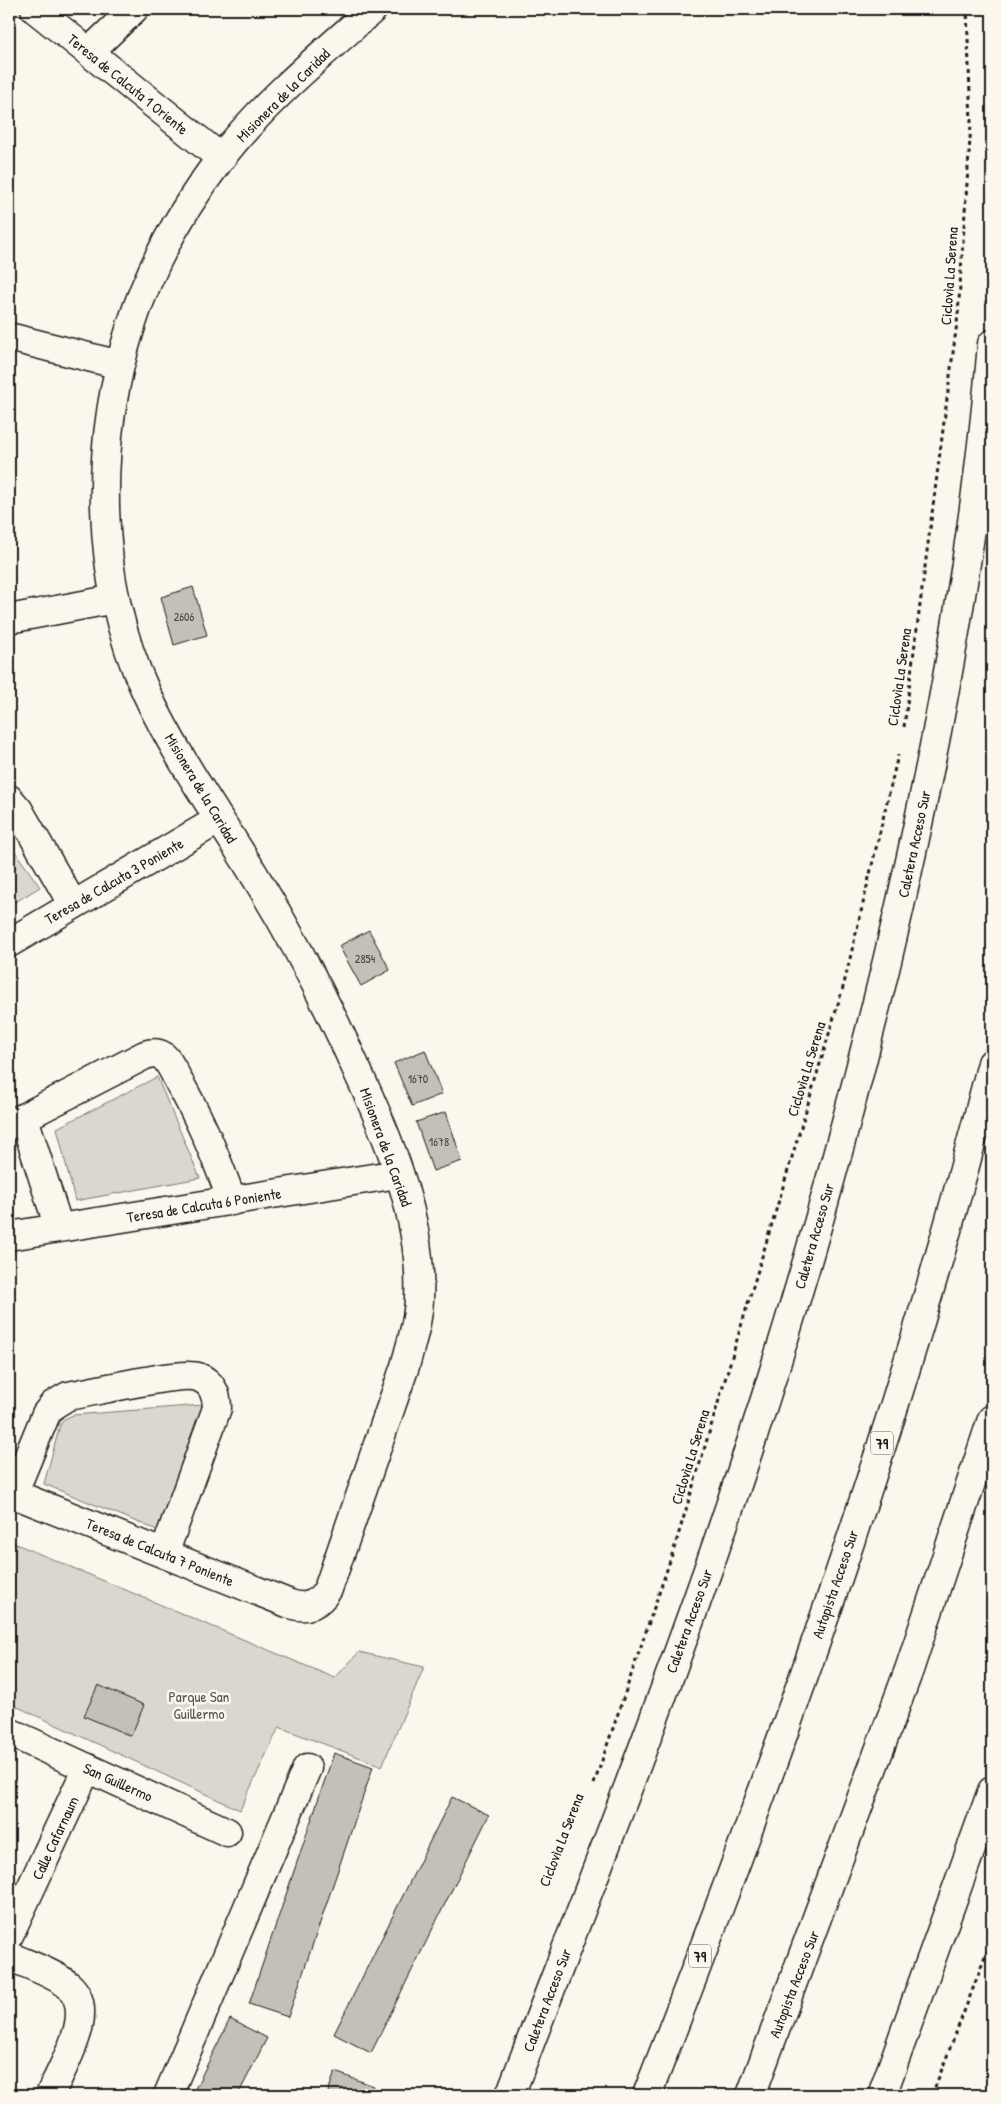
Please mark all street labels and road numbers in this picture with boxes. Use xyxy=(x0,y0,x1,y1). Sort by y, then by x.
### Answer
street label: Teresa de Calcuta 1 Oriente xyxy=(63,29,193,139)
street label: Misionera de la Caridad xyxy=(231,43,335,147)
street label: Ciclovìa La Serena xyxy=(935,226,963,326)
street label: Ciclovìa La Serena xyxy=(882,627,916,727)
street label: Misionera de la Caridad xyxy=(160,729,242,847)
street label: Caletera Acceso Sur xyxy=(892,788,936,900)
street label: Teresa de Calcuta 3 Poniente xyxy=(41,833,187,929)
street label: Ciclovìa La Serena xyxy=(782,1019,830,1119)
street label: Misionera de la Caridad xyxy=(355,1085,417,1209)
street label: Caletera Acceso Sur xyxy=(789,1180,839,1291)
street label: Teresa de Calcuta 6 Poniente xyxy=(125,1182,283,1228)
street label: Ciclovìa La Serena xyxy=(666,1407,714,1507)
road number: 79 xyxy=(871,1432,893,1455)
street label: Teresa de Calcuta 7 Poniente xyxy=(83,1513,237,1591)
street label: Autopista Acceso Sur xyxy=(807,1527,863,1641)
street label: Caletera Acceso Sur xyxy=(660,1566,718,1676)
street label: San Guillermo xyxy=(80,1757,156,1807)
street label: Ciclovìa La Serena xyxy=(534,1790,588,1890)
street label: Calle Cafarnaum xyxy=(26,1793,84,1883)
street label: Autopista Acceso Sur xyxy=(764,1927,824,2041)
road number: 79 xyxy=(689,1944,711,1968)
street label: Caletera Acceso Sur xyxy=(518,1945,576,2055)

